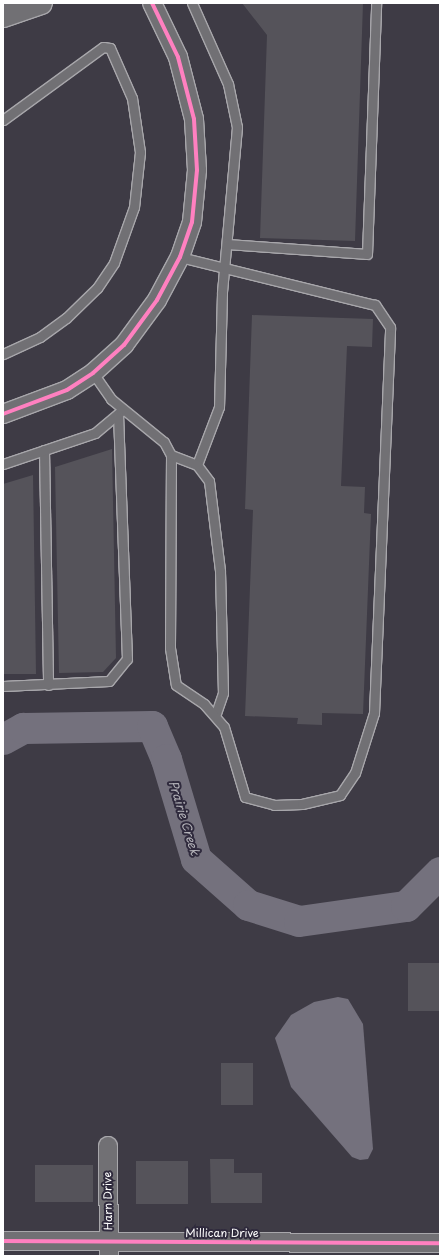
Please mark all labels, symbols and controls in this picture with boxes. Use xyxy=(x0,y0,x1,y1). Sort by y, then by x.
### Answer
water label: Prairie Creek xyxy=(166,779,202,857)
street label: Harn Drive xyxy=(101,1172,115,1230)
street label: Millican Drive xyxy=(185,1226,259,1240)

